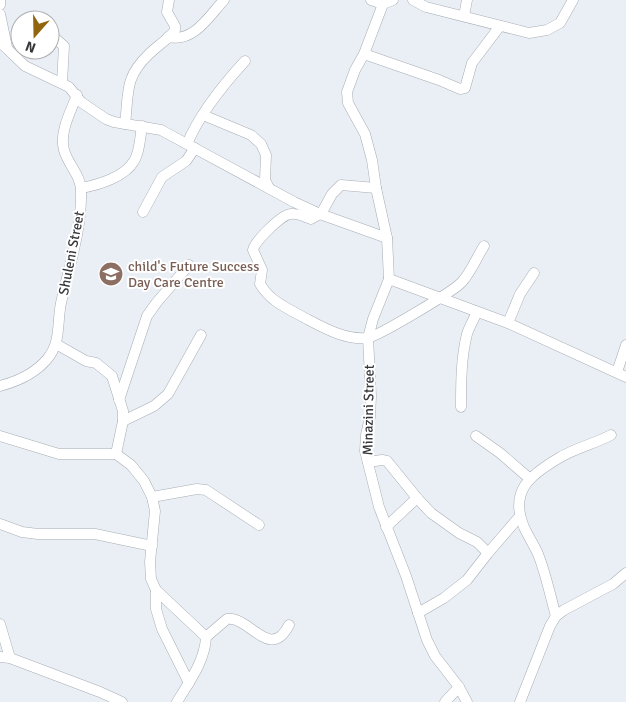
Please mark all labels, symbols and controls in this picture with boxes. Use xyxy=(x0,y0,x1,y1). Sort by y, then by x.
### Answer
north arrow xyxy=(10,10,60,60)
text: N xyxy=(23,37,38,56)
street label: Shuleni Street xyxy=(55,210,88,296)
place label: child's Future Success Day Care Centre xyxy=(128,258,259,291)
school or university icon: child's Future Success Day Care Centre xyxy=(98,261,124,287)
street label: Minazini Street xyxy=(359,364,378,456)

